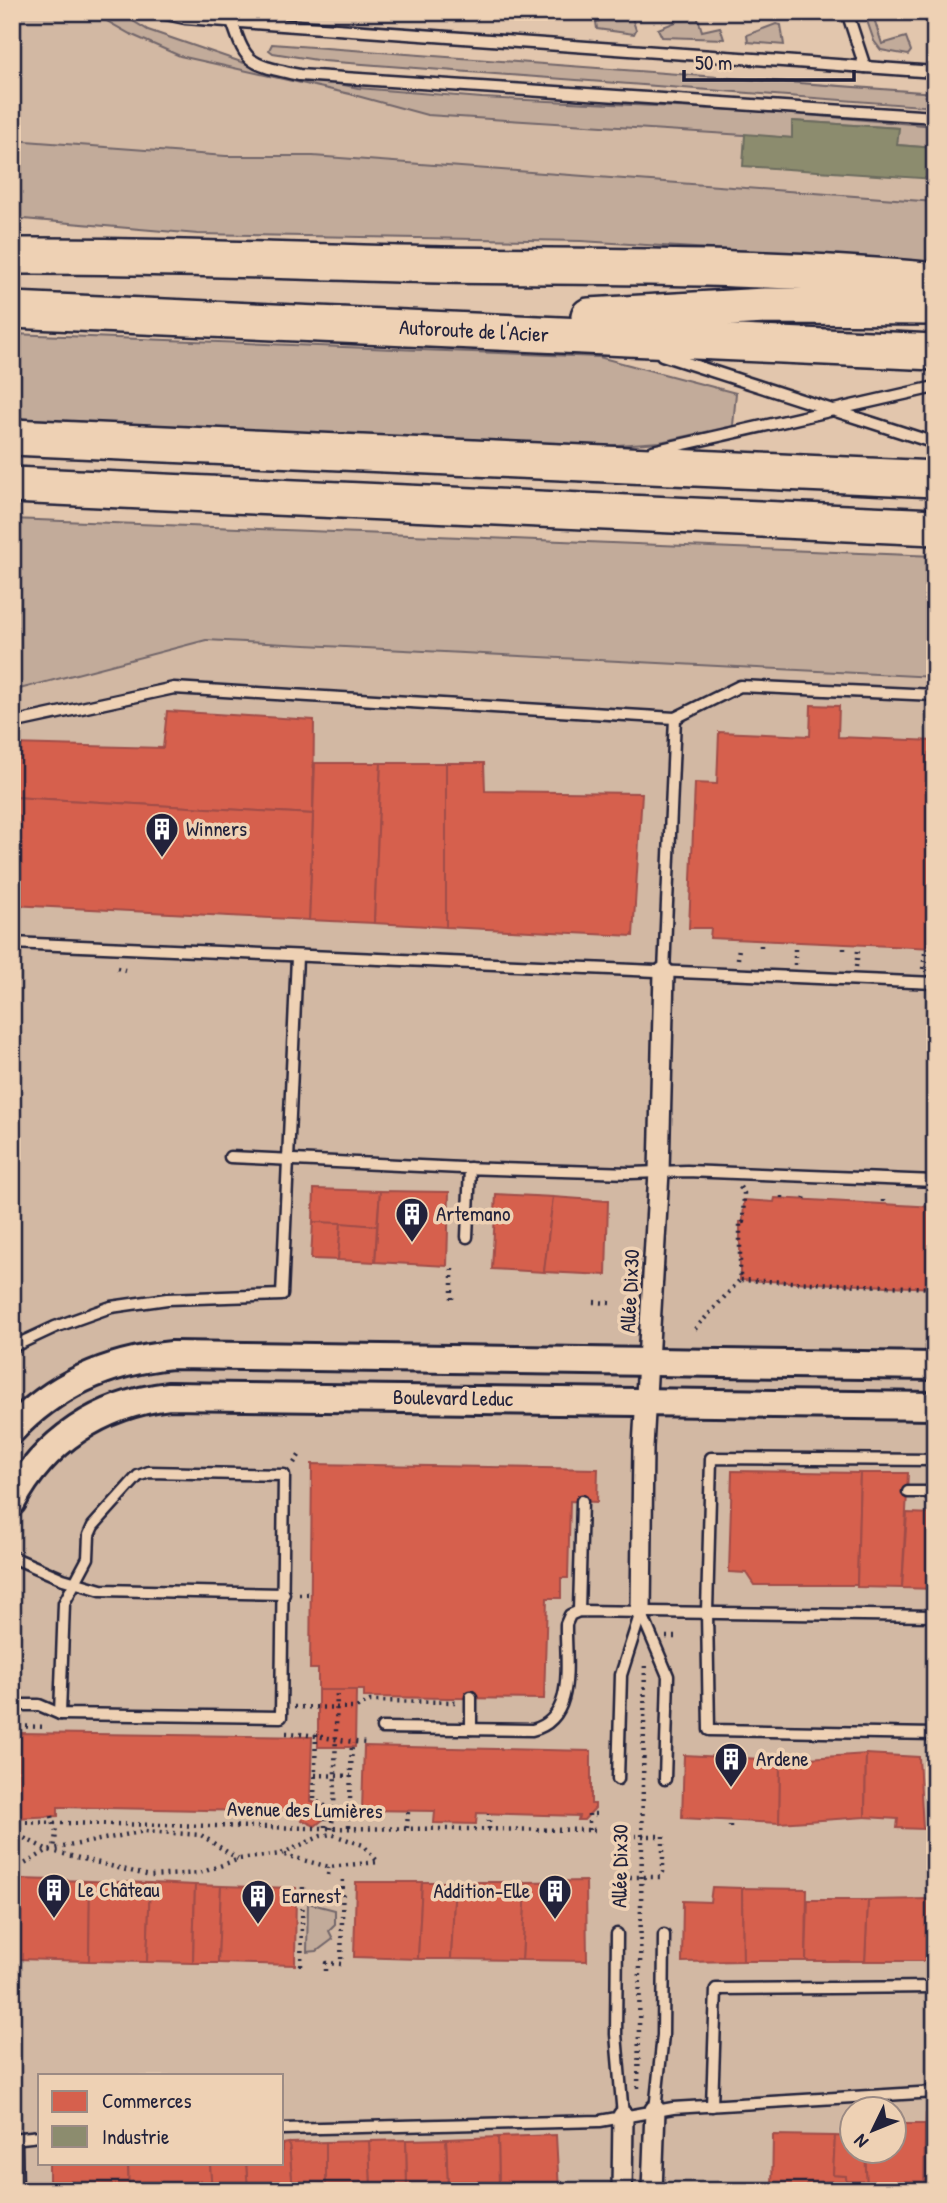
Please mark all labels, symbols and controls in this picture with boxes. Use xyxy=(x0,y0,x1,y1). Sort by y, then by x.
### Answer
scale bar xyxy=(684,38,854,82)
text: 50 m xyxy=(695,48,732,77)
street label: Autoroute de l'Acier xyxy=(399,312,550,349)
building icon: Winners xyxy=(143,810,181,859)
place label: Winners xyxy=(186,814,247,843)
building icon: Artemano xyxy=(393,1195,431,1244)
place label: Artemano xyxy=(436,1199,510,1228)
street label: Allée Dix30 xyxy=(613,1248,646,1334)
street label: Boulevard Leduc xyxy=(393,1382,514,1413)
building icon: Ardene xyxy=(712,1740,750,1789)
place label: Ardene xyxy=(756,1744,809,1773)
street label: Avenue des Lumières xyxy=(227,1794,383,1825)
street label: Allée Dix30 xyxy=(604,1824,635,1908)
building icon: Le Château xyxy=(35,1871,73,1920)
building icon: Addition-Elle xyxy=(536,1872,574,1921)
place label: Le Château xyxy=(78,1875,160,1904)
place label: Addition-Elle xyxy=(434,1876,530,1905)
building icon: Earnest xyxy=(239,1877,277,1926)
place label: Earnest xyxy=(282,1881,342,1910)
legend xyxy=(38,2074,284,2164)
text: Commerces xyxy=(102,2086,192,2115)
north arrow xyxy=(838,2094,908,2164)
text: Industrie xyxy=(102,2122,169,2151)
text: N xyxy=(848,2129,874,2154)

